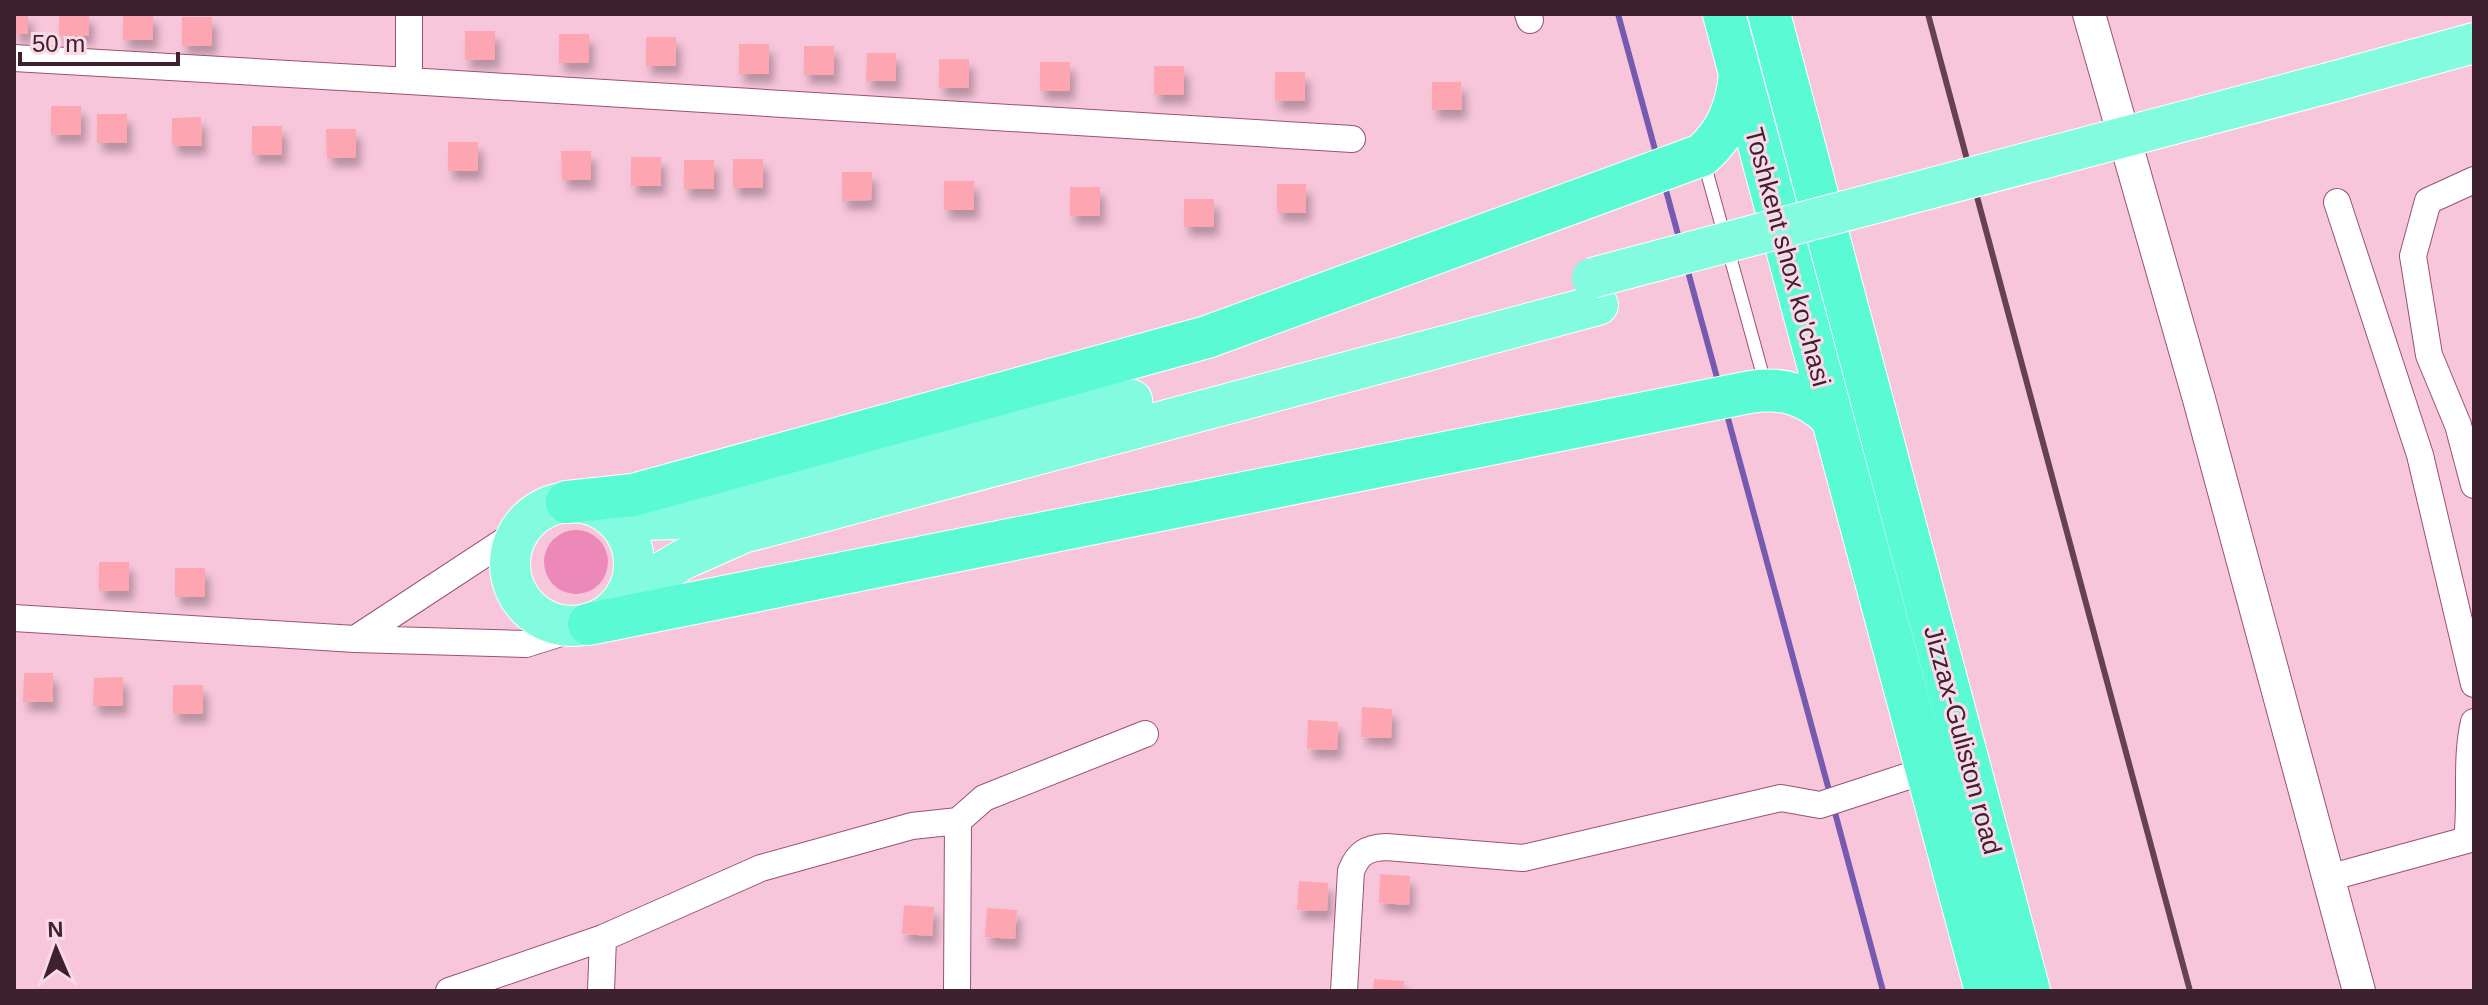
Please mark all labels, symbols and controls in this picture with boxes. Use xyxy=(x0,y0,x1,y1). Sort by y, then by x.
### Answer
scale bar xyxy=(20,16,178,66)
text: 50 m xyxy=(32,30,85,57)
street label: Toshkent shox ko'chasi xyxy=(1739,124,1837,390)
street label: Jizzax-Guliston road xyxy=(1918,622,2008,858)
north arrow xyxy=(16,909,96,989)
text: N xyxy=(47,917,64,942)

